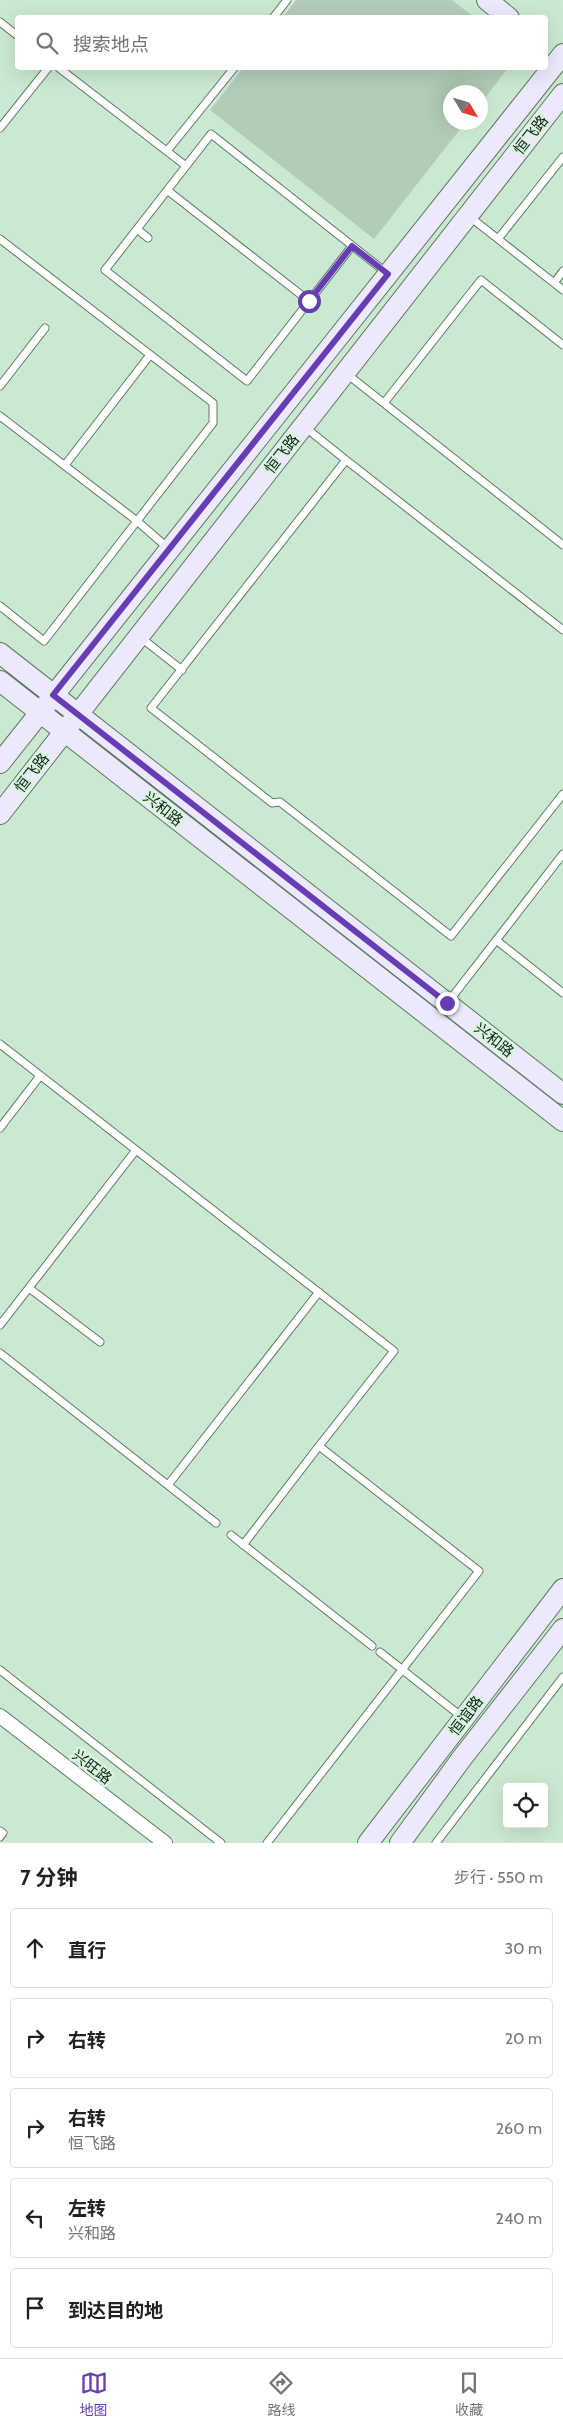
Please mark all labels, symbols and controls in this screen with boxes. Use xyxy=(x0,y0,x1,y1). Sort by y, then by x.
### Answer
search box xyxy=(15,15,548,70)
icon: search xyxy=(33,29,61,57)
text: 搜索地点 xyxy=(73,33,149,56)
north arrow xyxy=(443,85,488,130)
street label: 恒飞路 xyxy=(510,112,552,158)
route start xyxy=(298,290,321,313)
street label: 恒飞路 xyxy=(261,431,303,477)
street label: 恒飞路 xyxy=(11,750,53,796)
street label: 兴和路 xyxy=(140,788,186,830)
route end xyxy=(436,992,459,1015)
street label: 兴和路 xyxy=(471,1019,517,1061)
street label: 恒谊路 xyxy=(445,1693,487,1739)
street label: 兴旺路 xyxy=(69,1746,115,1788)
map controls xyxy=(503,1783,548,1828)
button: locate xyxy=(503,1783,548,1828)
text: 7 分钟 xyxy=(20,1865,77,1890)
text: 步行 · 550 m xyxy=(454,1868,543,1887)
icon: ahead xyxy=(21,1934,49,1962)
text: 直行 xyxy=(68,1939,106,1962)
text: 30 m xyxy=(505,1939,542,1958)
icon: right xyxy=(21,2024,49,2052)
text: 右转 xyxy=(68,2029,106,2052)
text: 20 m xyxy=(505,2029,542,2048)
text: 右转 xyxy=(68,2107,106,2130)
icon: right xyxy=(21,2114,49,2142)
text: 260 m xyxy=(496,2119,542,2138)
text: 恒飞路 xyxy=(68,2134,116,2153)
text: 左转 xyxy=(68,2197,106,2220)
icon: left xyxy=(21,2204,49,2232)
text: 240 m xyxy=(496,2209,542,2228)
text: 兴和路 xyxy=(68,2224,116,2243)
icon: arrive xyxy=(21,2294,49,2322)
text: 到达目的地 xyxy=(68,2299,163,2322)
tab: 地图 xyxy=(80,2369,108,2419)
tab: 路线 xyxy=(267,2369,295,2419)
tab: 收藏 xyxy=(455,2369,483,2419)

